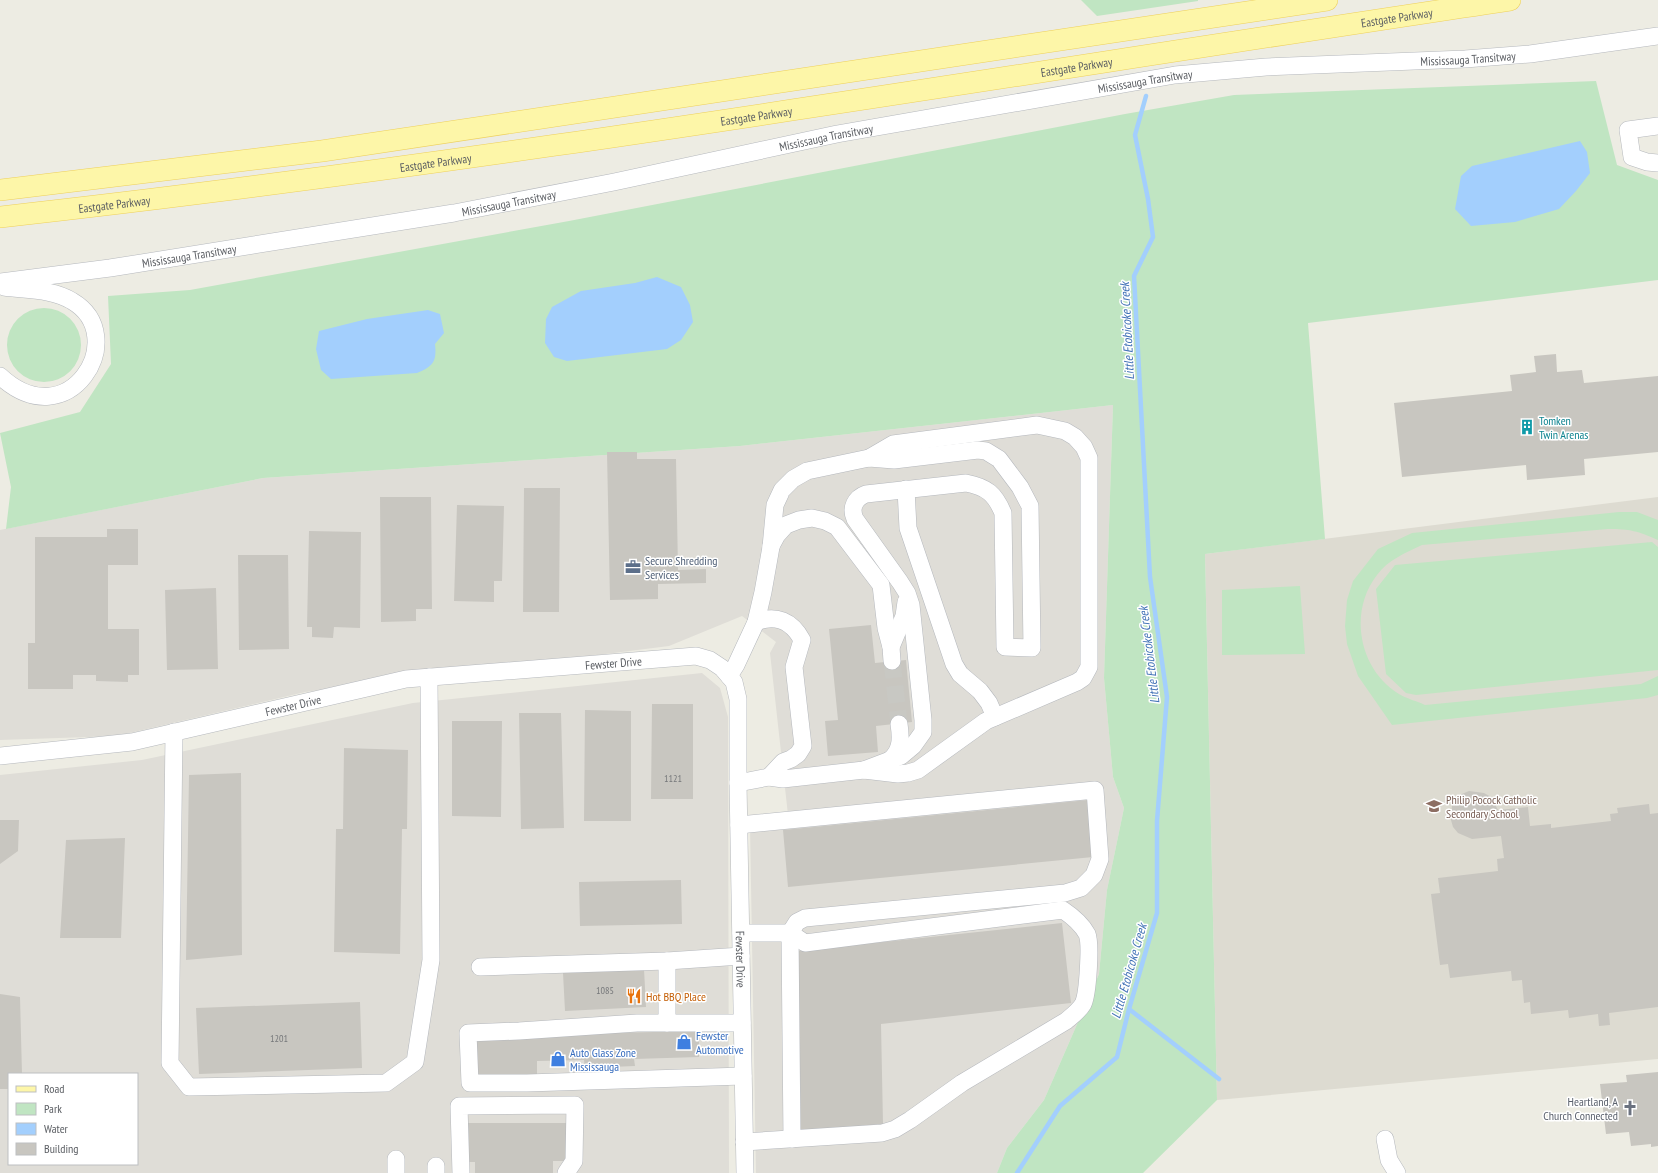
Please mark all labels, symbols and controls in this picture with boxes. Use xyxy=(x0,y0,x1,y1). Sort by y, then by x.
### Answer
street label: Eastgate Parkway xyxy=(1360,4,1434,30)
street label: Mississauga Transitway xyxy=(1420,48,1517,68)
street label: Eastgate Parkway xyxy=(1040,53,1114,79)
street label: Mississauga Transitway xyxy=(1097,66,1193,96)
street label: Eastgate Parkway xyxy=(719,103,794,128)
street label: Mississauga Transitway xyxy=(778,120,875,154)
street label: Eastgate Parkway xyxy=(399,150,473,175)
street label: Mississauga Transitway xyxy=(460,186,558,219)
street label: Eastgate Parkway xyxy=(77,192,152,216)
street label: Mississauga Transitway xyxy=(141,240,238,270)
water label: Little Etobicoke Creek xyxy=(1116,280,1138,380)
place label: Tomken Twin Arenas xyxy=(1539,413,1588,442)
building icon: Tomken Twin Arenas xyxy=(1518,418,1536,436)
place label: Secure Shredding Services xyxy=(645,553,717,582)
office icon: Secure Shredding Services xyxy=(624,558,642,576)
water label: Little Etobicoke Creek xyxy=(1134,604,1163,705)
street label: Fewster Drive xyxy=(585,653,642,672)
street label: Fewster Drive xyxy=(264,691,322,719)
house number: 1121 xyxy=(664,772,682,785)
place label: Philip Pocock Catholic Secondary School xyxy=(1446,792,1537,821)
school or university icon: Philip Pocock Catholic Secondary School xyxy=(1425,797,1443,815)
water label: Little Etobicoke Creek xyxy=(1107,920,1151,1020)
street label: Fewster Drive xyxy=(733,931,749,988)
house number: 1085 xyxy=(596,984,614,997)
restaurant icon: Hot BBQ Place xyxy=(625,987,643,1005)
place label: Hot BBQ Place xyxy=(646,989,706,1004)
place label: Fewster Automotive xyxy=(696,1028,744,1057)
house number: 1201 xyxy=(270,1032,288,1045)
shop icon: Fewster Automotive xyxy=(675,1033,693,1051)
place label: Auto Glass Zone Mississauga xyxy=(570,1045,636,1074)
shop icon: Auto Glass Zone Mississauga xyxy=(549,1050,567,1068)
legend xyxy=(8,1073,138,1165)
text: Road xyxy=(44,1081,64,1096)
place label: Heartland, A Church Connected xyxy=(1543,1094,1618,1123)
church icon: Heartland, A Church Connected xyxy=(1621,1099,1639,1117)
text: Park xyxy=(44,1101,62,1116)
text: Water xyxy=(44,1121,69,1136)
text: Building xyxy=(44,1141,79,1156)

